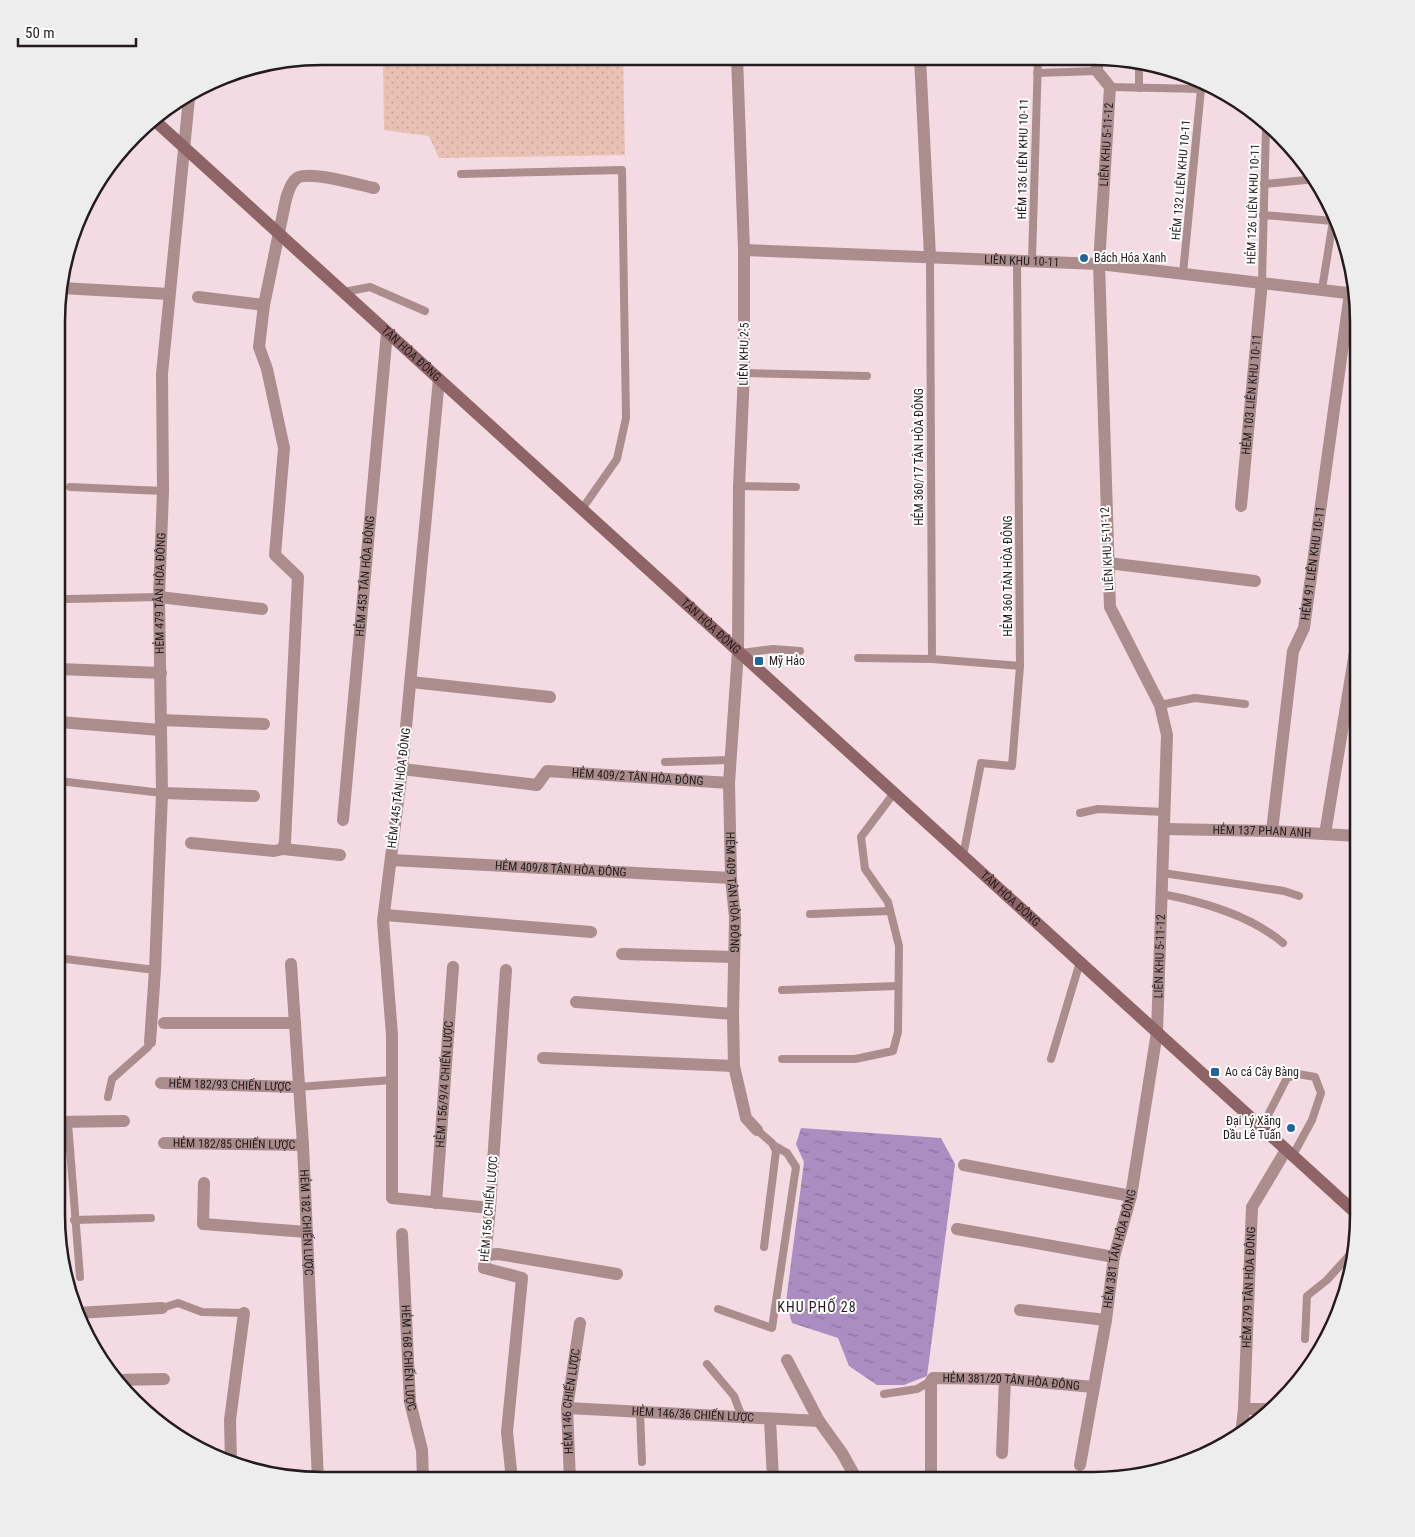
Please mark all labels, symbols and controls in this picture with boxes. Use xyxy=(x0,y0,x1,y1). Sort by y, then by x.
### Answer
scale bar xyxy=(18,15,135,47)
text: 50 m xyxy=(25,24,55,42)
street label: HẺM 136 LIÊN KHU 10-11 xyxy=(1013,98,1031,219)
street label: LIÊN KHU 5-11-12 xyxy=(1096,102,1116,187)
street label: HẺM 132 LIÊN KHU 10-11 xyxy=(1167,119,1193,241)
street label: HẺM 126 LIÊN KHU 10-11 xyxy=(1242,143,1262,265)
place label: Bách Hóa Xanh xyxy=(1094,251,1167,265)
street label: LIÊN KHU 10-11 xyxy=(984,252,1060,269)
marker: Bách Hóa Xanh xyxy=(1078,252,1090,264)
street label: LIÊN KHU 2-5 xyxy=(735,322,752,386)
street label: TÂN HÒA ĐÔNG xyxy=(378,323,444,385)
street label: HẺM 103 LIÊN KHU 10-11 xyxy=(1238,334,1264,455)
street label: HẺM 360/17 TÂN HÒA ĐÔNG xyxy=(910,388,926,526)
street label: HẺM 91 LIÊN KHU 10-11 xyxy=(1297,505,1328,621)
street label: LIÊN KHU 5-11-12 xyxy=(1097,507,1116,591)
street label: HẺM 453 TÂN HÒA ĐÔNG xyxy=(351,515,377,637)
street label: HẺM 360 TÂN HÒA ĐÔNG xyxy=(999,515,1015,637)
street label: HẺM 479 TÂN HÒA ĐÔNG xyxy=(151,532,168,654)
street label: TÂN HÒA ĐÔNG xyxy=(678,596,744,657)
place label: Mỹ Hảo xyxy=(769,654,805,668)
marker: Mỹ Hảo xyxy=(753,655,765,667)
street label: HẺM 445 TÂN HÒA ĐÔNG xyxy=(383,727,413,849)
street label: HẺM 409/2 TÂN HÒA ĐÔNG xyxy=(571,764,704,788)
street label: HẺM 137 PHAN ANH xyxy=(1212,821,1312,840)
street label: HẺM 409 TÂN HÒA ĐÔNG xyxy=(723,832,743,953)
street label: HẺM 409/8 TÂN HÒA ĐÔNG xyxy=(495,857,627,879)
street label: TÂN HÒA ĐÔNG xyxy=(978,868,1043,930)
street label: LIÊN KHU 5-11-12 xyxy=(1150,914,1168,998)
street label: HẺM 156/9/4 CHIẾN LƯỢC xyxy=(432,1020,456,1148)
place label: Ao cá Cây Bàng xyxy=(1225,1065,1299,1079)
marker: Ao cá Cây Bàng xyxy=(1209,1066,1221,1078)
street label: HẺM 182/93 CHIẾN LƯỢC xyxy=(169,1074,292,1094)
place label: Đại Lý Xăng Dầu Lê Tuấn xyxy=(1223,1114,1281,1142)
marker: Đại Lý Xăng Dầu Lê Tuấn xyxy=(1285,1122,1297,1134)
street label: HẺM 182/85 CHIẾN LƯỢC xyxy=(173,1134,296,1152)
street label: HẺM 156 CHIẾN LƯỢC xyxy=(475,1155,501,1262)
street label: HẺM 182 CHIẾN LƯỢC xyxy=(297,1169,316,1276)
street label: HẺM 381 TÂN HÒA ĐÔNG xyxy=(1100,1188,1139,1309)
street label: HẺM 379 TÂN HÒA ĐÔNG xyxy=(1238,1226,1258,1348)
district label: KHU PHỐ 28 xyxy=(777,1297,857,1315)
street label: HẺM 168 CHIẾN LƯỢC xyxy=(398,1304,419,1413)
street label: HẺM 146 CHIẾN LƯỢC xyxy=(559,1347,583,1454)
street label: HẺM 381/20 TÂN HÒA ĐÔNG xyxy=(942,1369,1081,1393)
street label: HẺM 146/36 CHIẾN LƯỢC xyxy=(631,1403,755,1425)

